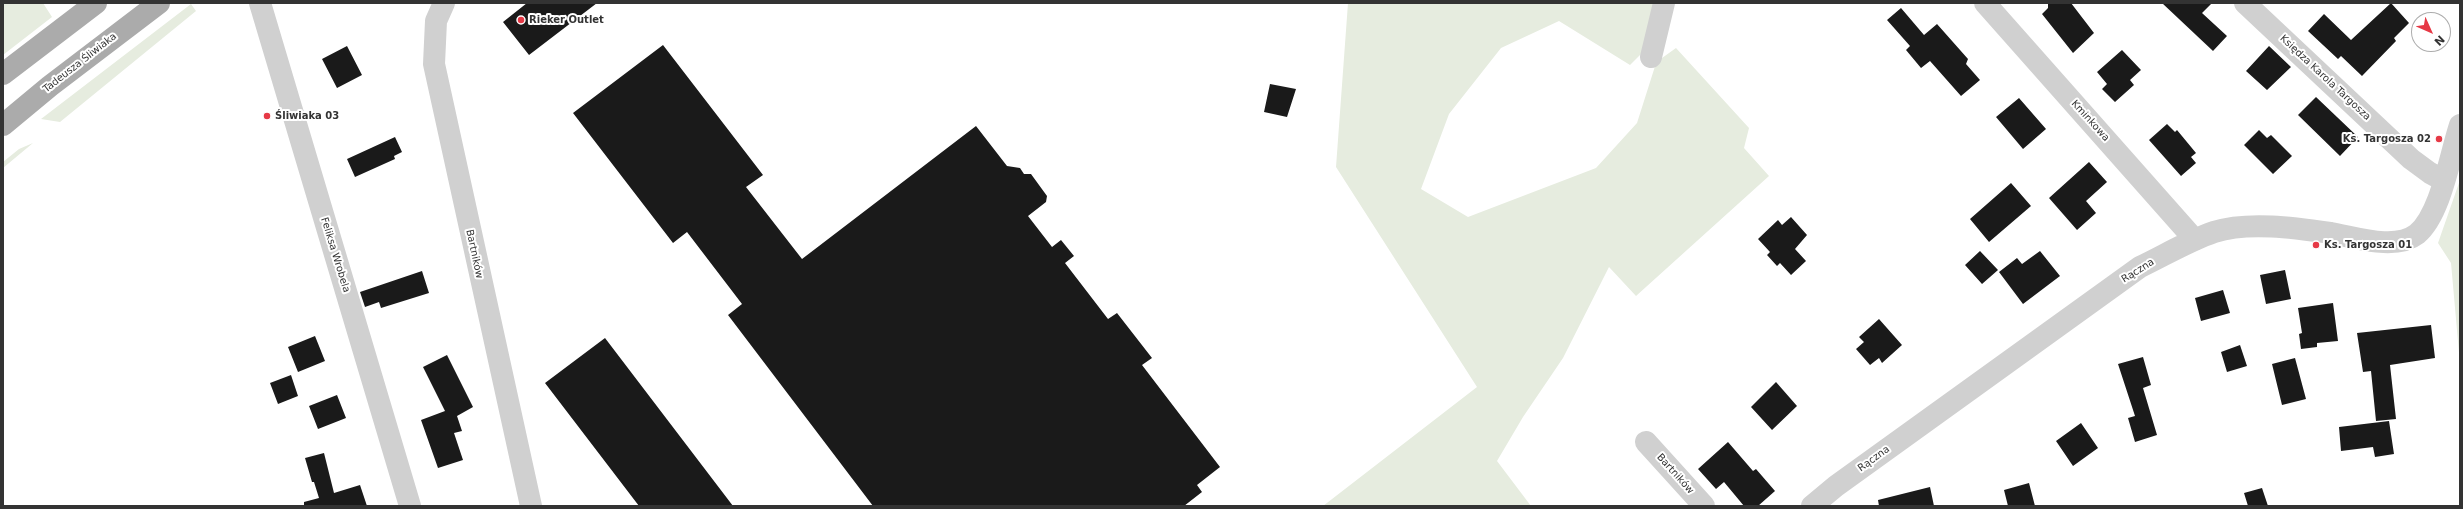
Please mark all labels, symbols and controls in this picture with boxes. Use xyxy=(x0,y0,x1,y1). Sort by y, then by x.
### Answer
north arrow xyxy=(2411,12,2451,52)
place label: Rieker Outlet xyxy=(529,14,604,26)
marker: Rieker Outlet xyxy=(516,15,526,25)
street label: Tadeusza Śliwiaka xyxy=(41,31,119,95)
text: N xyxy=(2431,32,2447,48)
street label: Księdza Karola Targosza xyxy=(2277,33,2373,123)
street label: Kminkowa xyxy=(2068,98,2112,144)
place label: Śliwiaka 03 xyxy=(275,110,339,122)
marker: Śliwiaka 03 xyxy=(262,111,272,121)
place label: Ks. Targosza 02 xyxy=(2343,133,2431,145)
marker: Ks. Targosza 02 xyxy=(2434,134,2444,144)
street label: Feliksa Wrobela xyxy=(318,216,352,294)
street label: Bartników xyxy=(463,228,485,280)
place label: Ks. Targosza 01 xyxy=(2324,239,2412,251)
marker: Ks. Targosza 01 xyxy=(2311,240,2321,250)
street label: Rączna xyxy=(2119,256,2157,286)
street label: Rączna xyxy=(1856,443,1892,475)
street label: Bartników xyxy=(1654,451,1696,497)

